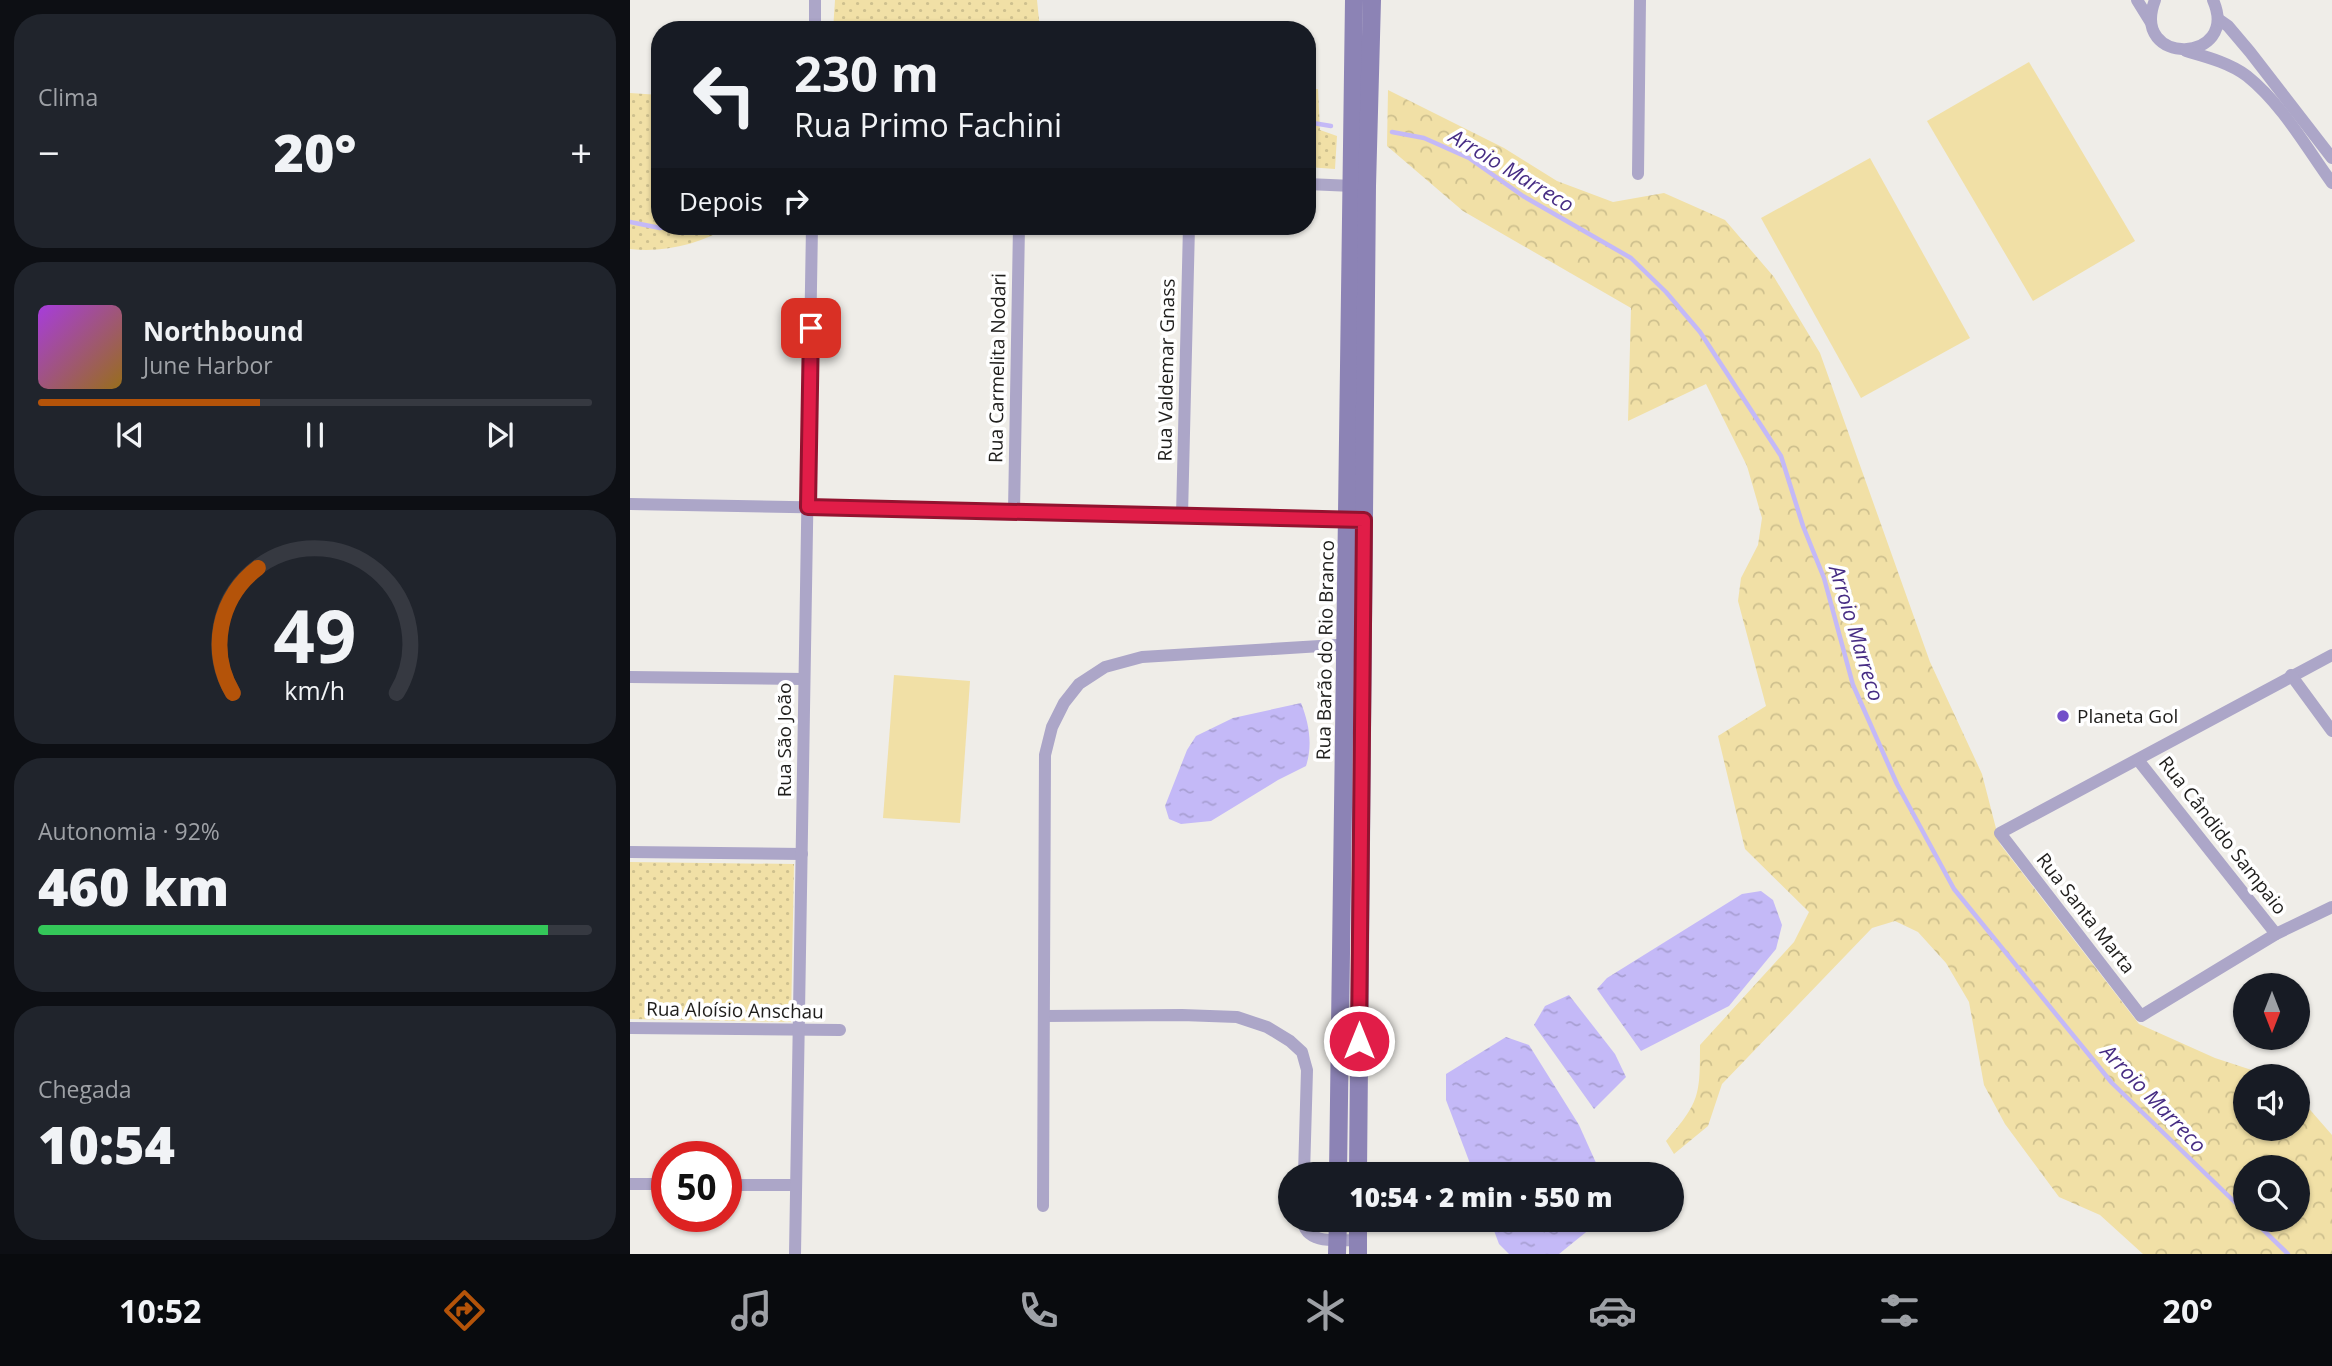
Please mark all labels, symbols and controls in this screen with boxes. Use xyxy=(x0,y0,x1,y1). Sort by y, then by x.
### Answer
text: 230 m xyxy=(794,40,939,106)
icon: left xyxy=(679,49,770,140)
text: Clima xyxy=(38,81,98,113)
text: Rua Primo Fachini xyxy=(794,103,1062,146)
text: 20° xyxy=(274,116,356,187)
water label: Arroio Marreco xyxy=(1443,121,1579,218)
text: − xyxy=(38,126,60,178)
text: + xyxy=(570,126,592,178)
icon: right xyxy=(777,182,815,220)
text: Depois xyxy=(679,183,763,219)
street label: Rua Carmelita Nodari xyxy=(982,273,1012,463)
street label: Rua Valdemar Gnass xyxy=(1151,278,1181,462)
pin xyxy=(781,298,841,358)
icon: arrive xyxy=(792,309,830,347)
text: Northbound xyxy=(143,313,304,349)
text: June Harbor xyxy=(143,349,273,381)
icon: previous xyxy=(111,416,149,454)
icon: pause xyxy=(296,416,334,454)
icon: next xyxy=(481,416,519,454)
street label: Rua Barão do Rio Branco xyxy=(1310,540,1340,760)
water label: Arroio Marreco xyxy=(1822,560,1891,704)
text: 49 xyxy=(273,585,357,684)
text: km/h xyxy=(285,673,345,707)
street label: Rua São João xyxy=(771,683,797,797)
place label: Planeta Gol xyxy=(2077,703,2178,729)
marker: Planeta Gol xyxy=(2055,708,2071,724)
street label: Rua Cândido Sampaio xyxy=(2153,750,2293,920)
text: Autonomia · 92% xyxy=(38,815,220,847)
street label: Rua Santa Marta xyxy=(2031,847,2141,979)
text: 460 km xyxy=(38,850,229,921)
north arrow xyxy=(2233,973,2310,1050)
map controls xyxy=(2233,973,2310,1232)
street label: Rua Aloísio Anschau xyxy=(646,995,824,1025)
position arrow xyxy=(1322,1004,1396,1078)
water label: Arroio Marreco xyxy=(2094,1036,2213,1158)
button: sound xyxy=(2233,1064,2310,1141)
text: Chegada xyxy=(38,1073,132,1105)
text: 10:54 xyxy=(38,1108,175,1179)
speed limit sign: 50 xyxy=(651,1141,742,1232)
button: search xyxy=(2233,1155,2310,1232)
text: 10:54 · 2 min · 550 m xyxy=(1350,1179,1612,1215)
icon: directions xyxy=(440,1286,489,1335)
icon: music xyxy=(727,1286,776,1335)
icon: phone xyxy=(1014,1286,1063,1335)
icon: climate xyxy=(1301,1286,1350,1335)
icon: car xyxy=(1588,1286,1637,1335)
icon: filters xyxy=(1875,1286,1924,1335)
text: 10:52 xyxy=(119,1289,201,1332)
text: 20° xyxy=(2163,1289,2213,1332)

